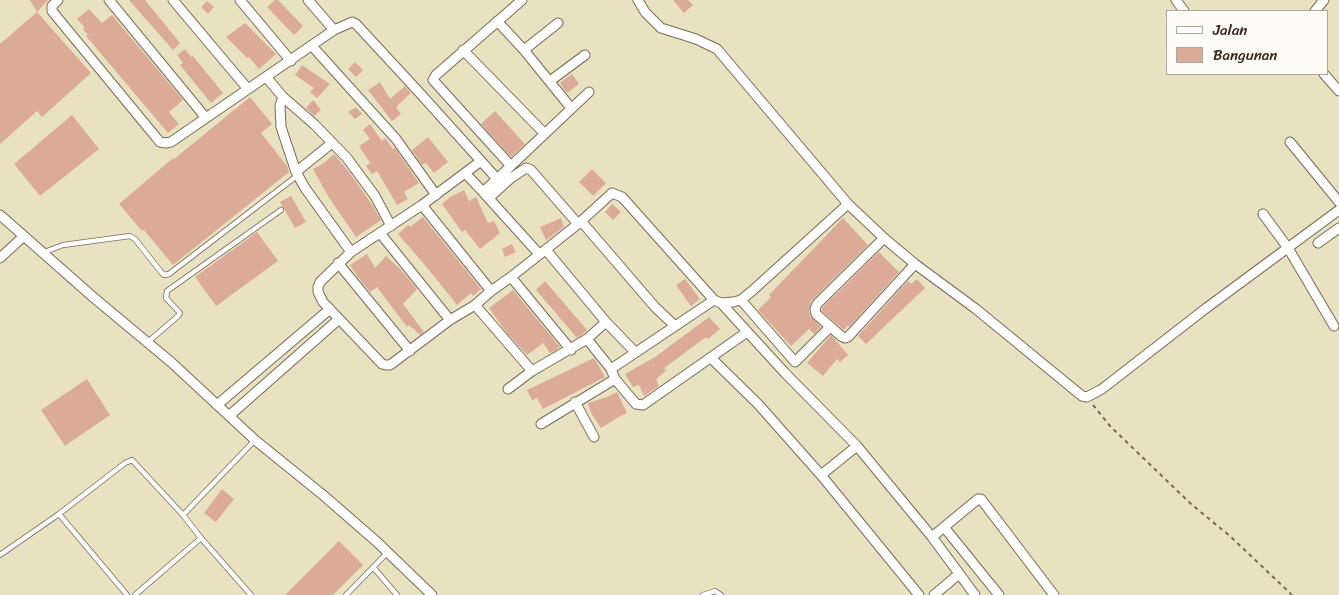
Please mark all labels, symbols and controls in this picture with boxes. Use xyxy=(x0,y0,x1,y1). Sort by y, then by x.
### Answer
legend xyxy=(1166,10,1329,75)
text: Jalan xyxy=(1213,17,1247,43)
text: Bangunan xyxy=(1213,42,1277,68)

